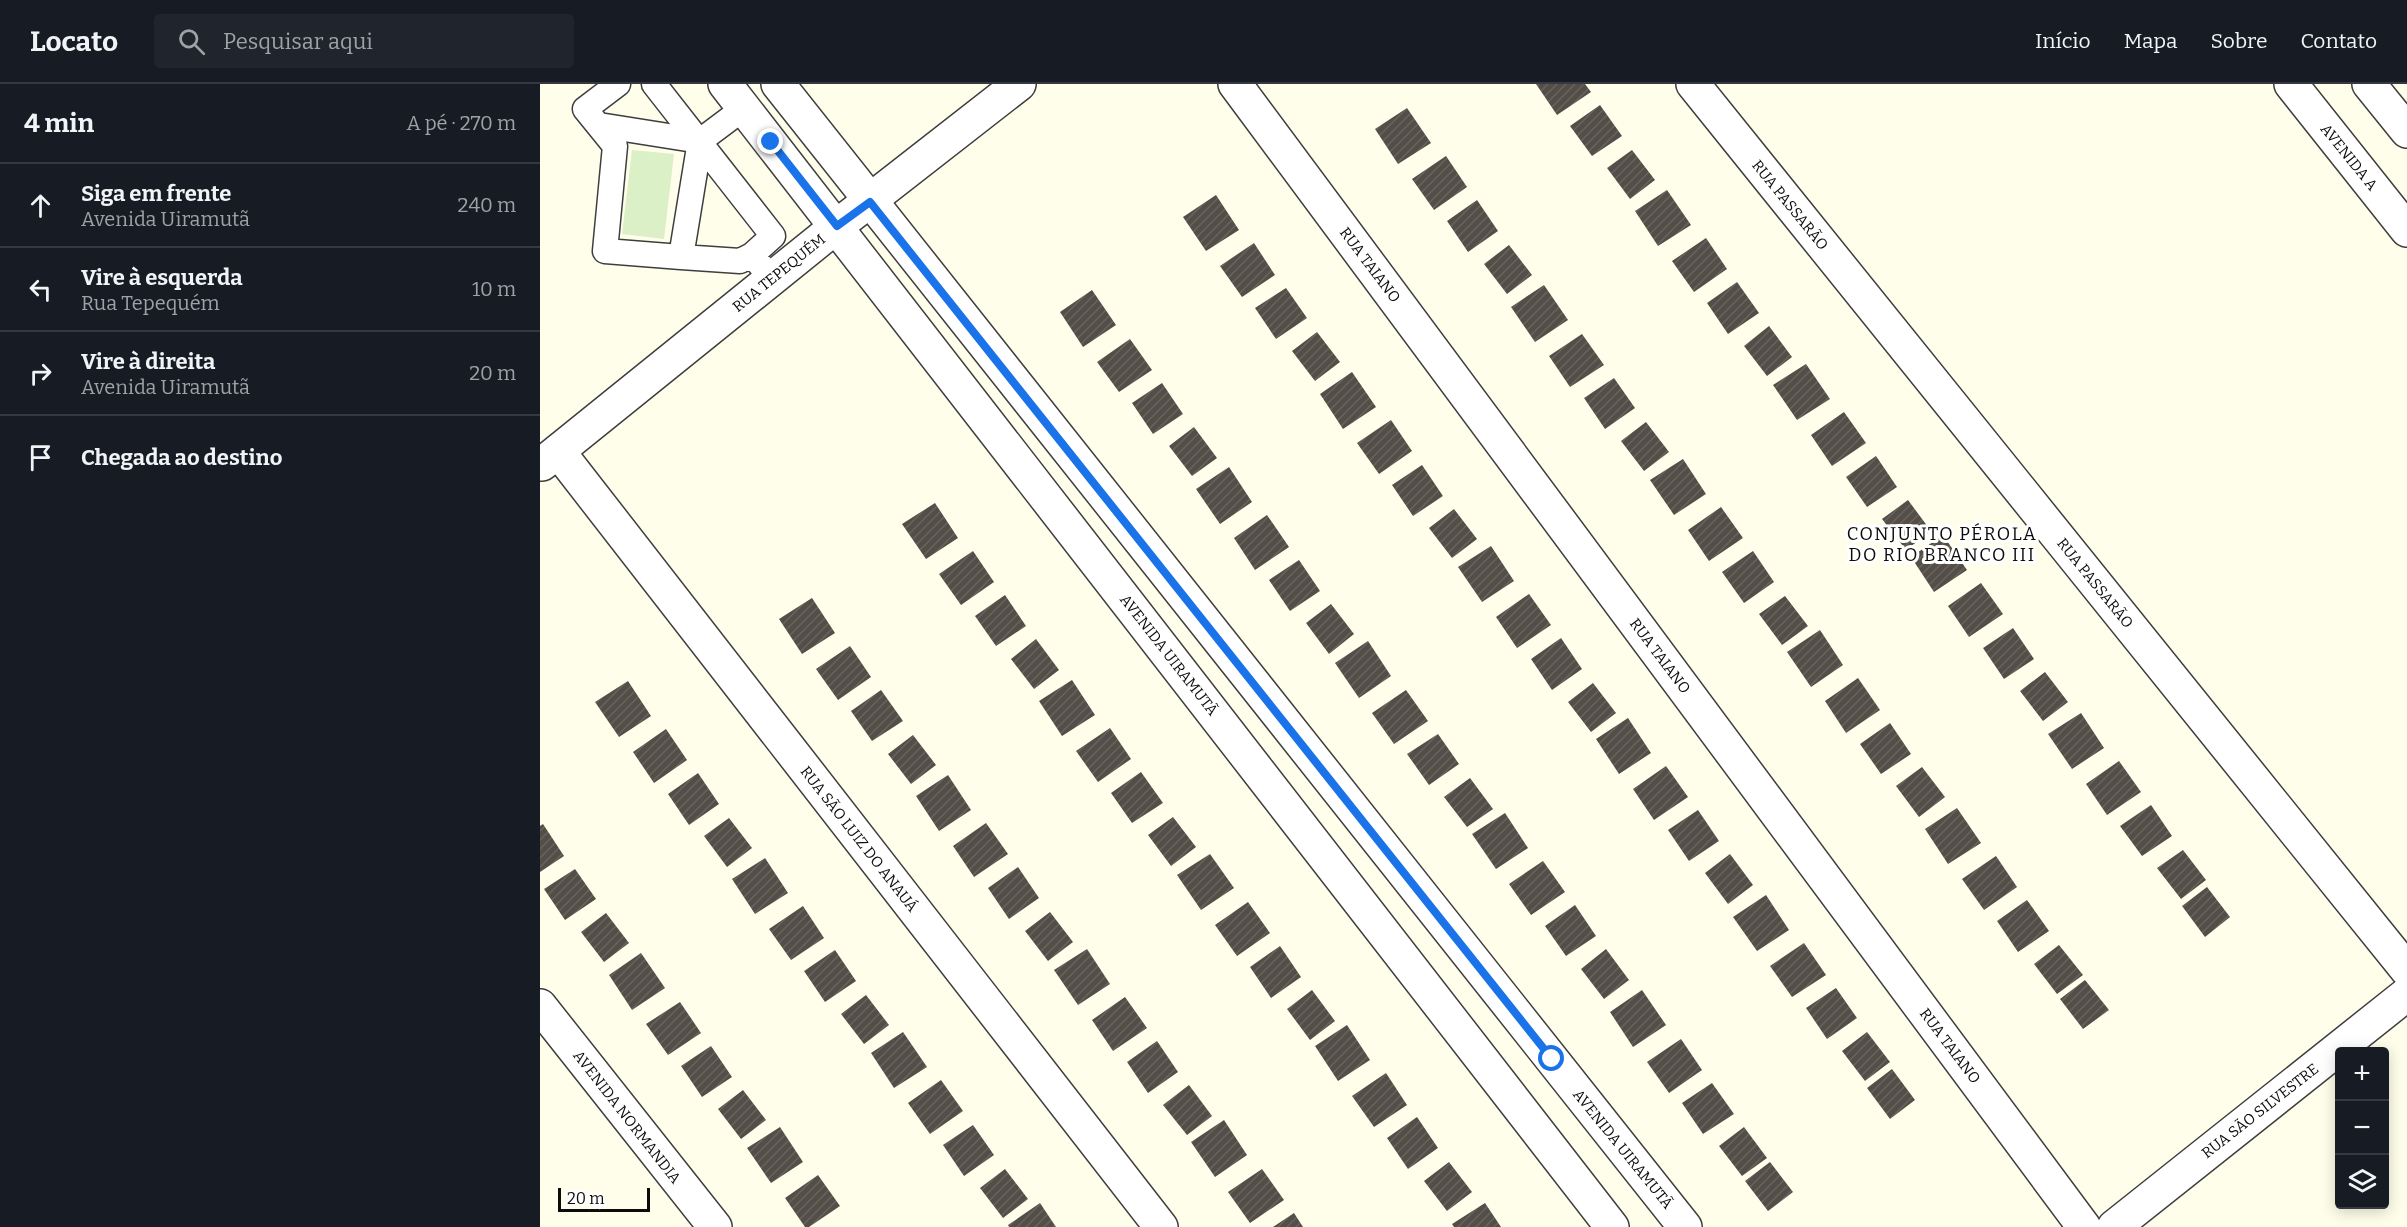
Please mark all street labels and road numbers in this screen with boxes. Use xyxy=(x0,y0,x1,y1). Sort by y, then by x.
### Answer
street label: AVENIDA A xyxy=(2317,120,2382,194)
street label: RUA PASSARÃO xyxy=(1748,156,1832,254)
street label: RUA TAIANO xyxy=(1336,224,1404,306)
street label: RUA TEPEQUÉM xyxy=(729,230,829,316)
street label: RUA PASSARÃO xyxy=(2053,534,2137,632)
street label: AVENIDA UIRAMUTÃ xyxy=(1116,591,1222,719)
street label: RUA TAIANO xyxy=(1626,615,1694,697)
street label: RUA SÃO LUIZ DO ANAUÁ xyxy=(797,763,922,916)
street label: RUA TAIANO xyxy=(1916,1005,1984,1087)
street label: AVENIDA NORMANDIA xyxy=(569,1047,685,1187)
street label: RUA SÃO SILVESTRE xyxy=(2198,1060,2322,1162)
street label: AVENIDA UIRAMUTÃ xyxy=(1569,1086,1677,1213)

